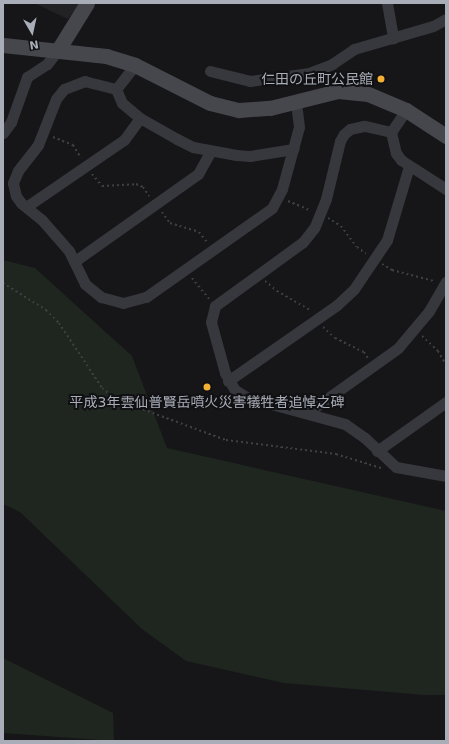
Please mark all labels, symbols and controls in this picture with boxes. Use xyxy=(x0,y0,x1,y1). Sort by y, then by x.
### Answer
north arrow xyxy=(12,12,52,52)
text: N xyxy=(28,37,40,51)
place label: 仁田の丘町公民館 xyxy=(261,71,373,87)
marker: 仁田の丘町公民館 xyxy=(376,74,386,84)
marker: 平成3年雲仙普賢岳噴火災害犠牲者追悼之碑 xyxy=(202,382,212,392)
place label: 平成3年雲仙普賢岳噴火災害犠牲者追悼之碑 xyxy=(70,394,344,410)

